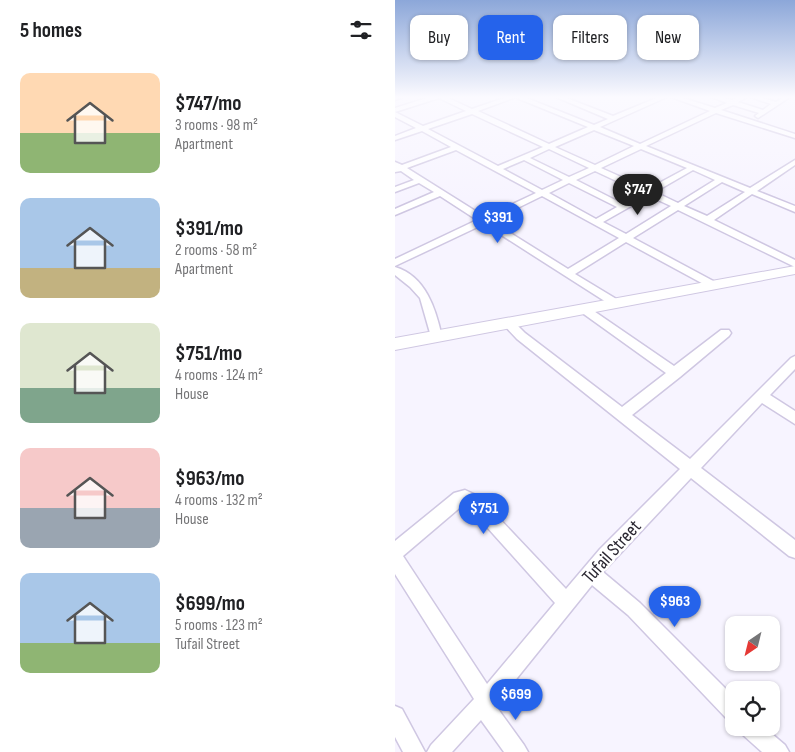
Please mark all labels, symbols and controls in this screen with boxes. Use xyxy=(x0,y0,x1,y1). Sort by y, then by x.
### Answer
chip: Buy xyxy=(410,15,468,60)
chip: Rent xyxy=(478,15,543,60)
chip: Filters xyxy=(553,15,627,60)
chip: New xyxy=(637,15,699,60)
icon: filters xyxy=(347,16,375,44)
text: 5 homes xyxy=(20,18,82,43)
text: $747/mo xyxy=(175,91,241,116)
icon: home xyxy=(60,93,120,153)
text: 3 rooms · 98 m² xyxy=(175,116,258,135)
text: Apartment xyxy=(175,135,233,154)
pin: $747 xyxy=(608,174,668,216)
text: $747 xyxy=(624,180,652,199)
pin: $391 xyxy=(468,202,528,244)
text: $391 xyxy=(483,208,513,227)
text: $391/mo xyxy=(175,216,243,241)
icon: home xyxy=(60,218,120,278)
text: 2 rooms · 58 m² xyxy=(175,241,257,260)
text: Apartment xyxy=(175,260,233,279)
text: $751/mo xyxy=(175,341,242,366)
icon: home xyxy=(60,343,120,403)
text: 4 rooms · 124 m² xyxy=(175,366,263,385)
text: House xyxy=(175,385,209,404)
text: $963/mo xyxy=(175,466,244,491)
icon: home xyxy=(60,468,120,528)
text: 4 rooms · 132 m² xyxy=(175,491,263,510)
pin: $751 xyxy=(454,492,514,535)
text: $751 xyxy=(470,499,498,518)
text: House xyxy=(175,510,209,529)
street label: Tufail Street xyxy=(578,516,646,588)
pin: $963 xyxy=(645,586,705,628)
text: $699/mo xyxy=(175,591,245,616)
text: $963 xyxy=(660,592,690,611)
icon: home xyxy=(60,593,120,653)
text: 5 rooms · 123 m² xyxy=(175,616,263,635)
north arrow xyxy=(725,616,780,671)
map controls xyxy=(725,616,780,736)
text: Tufail Street xyxy=(175,635,240,654)
pin: $699 xyxy=(486,678,546,721)
button: locate xyxy=(725,681,780,736)
text: $699 xyxy=(501,685,531,704)

